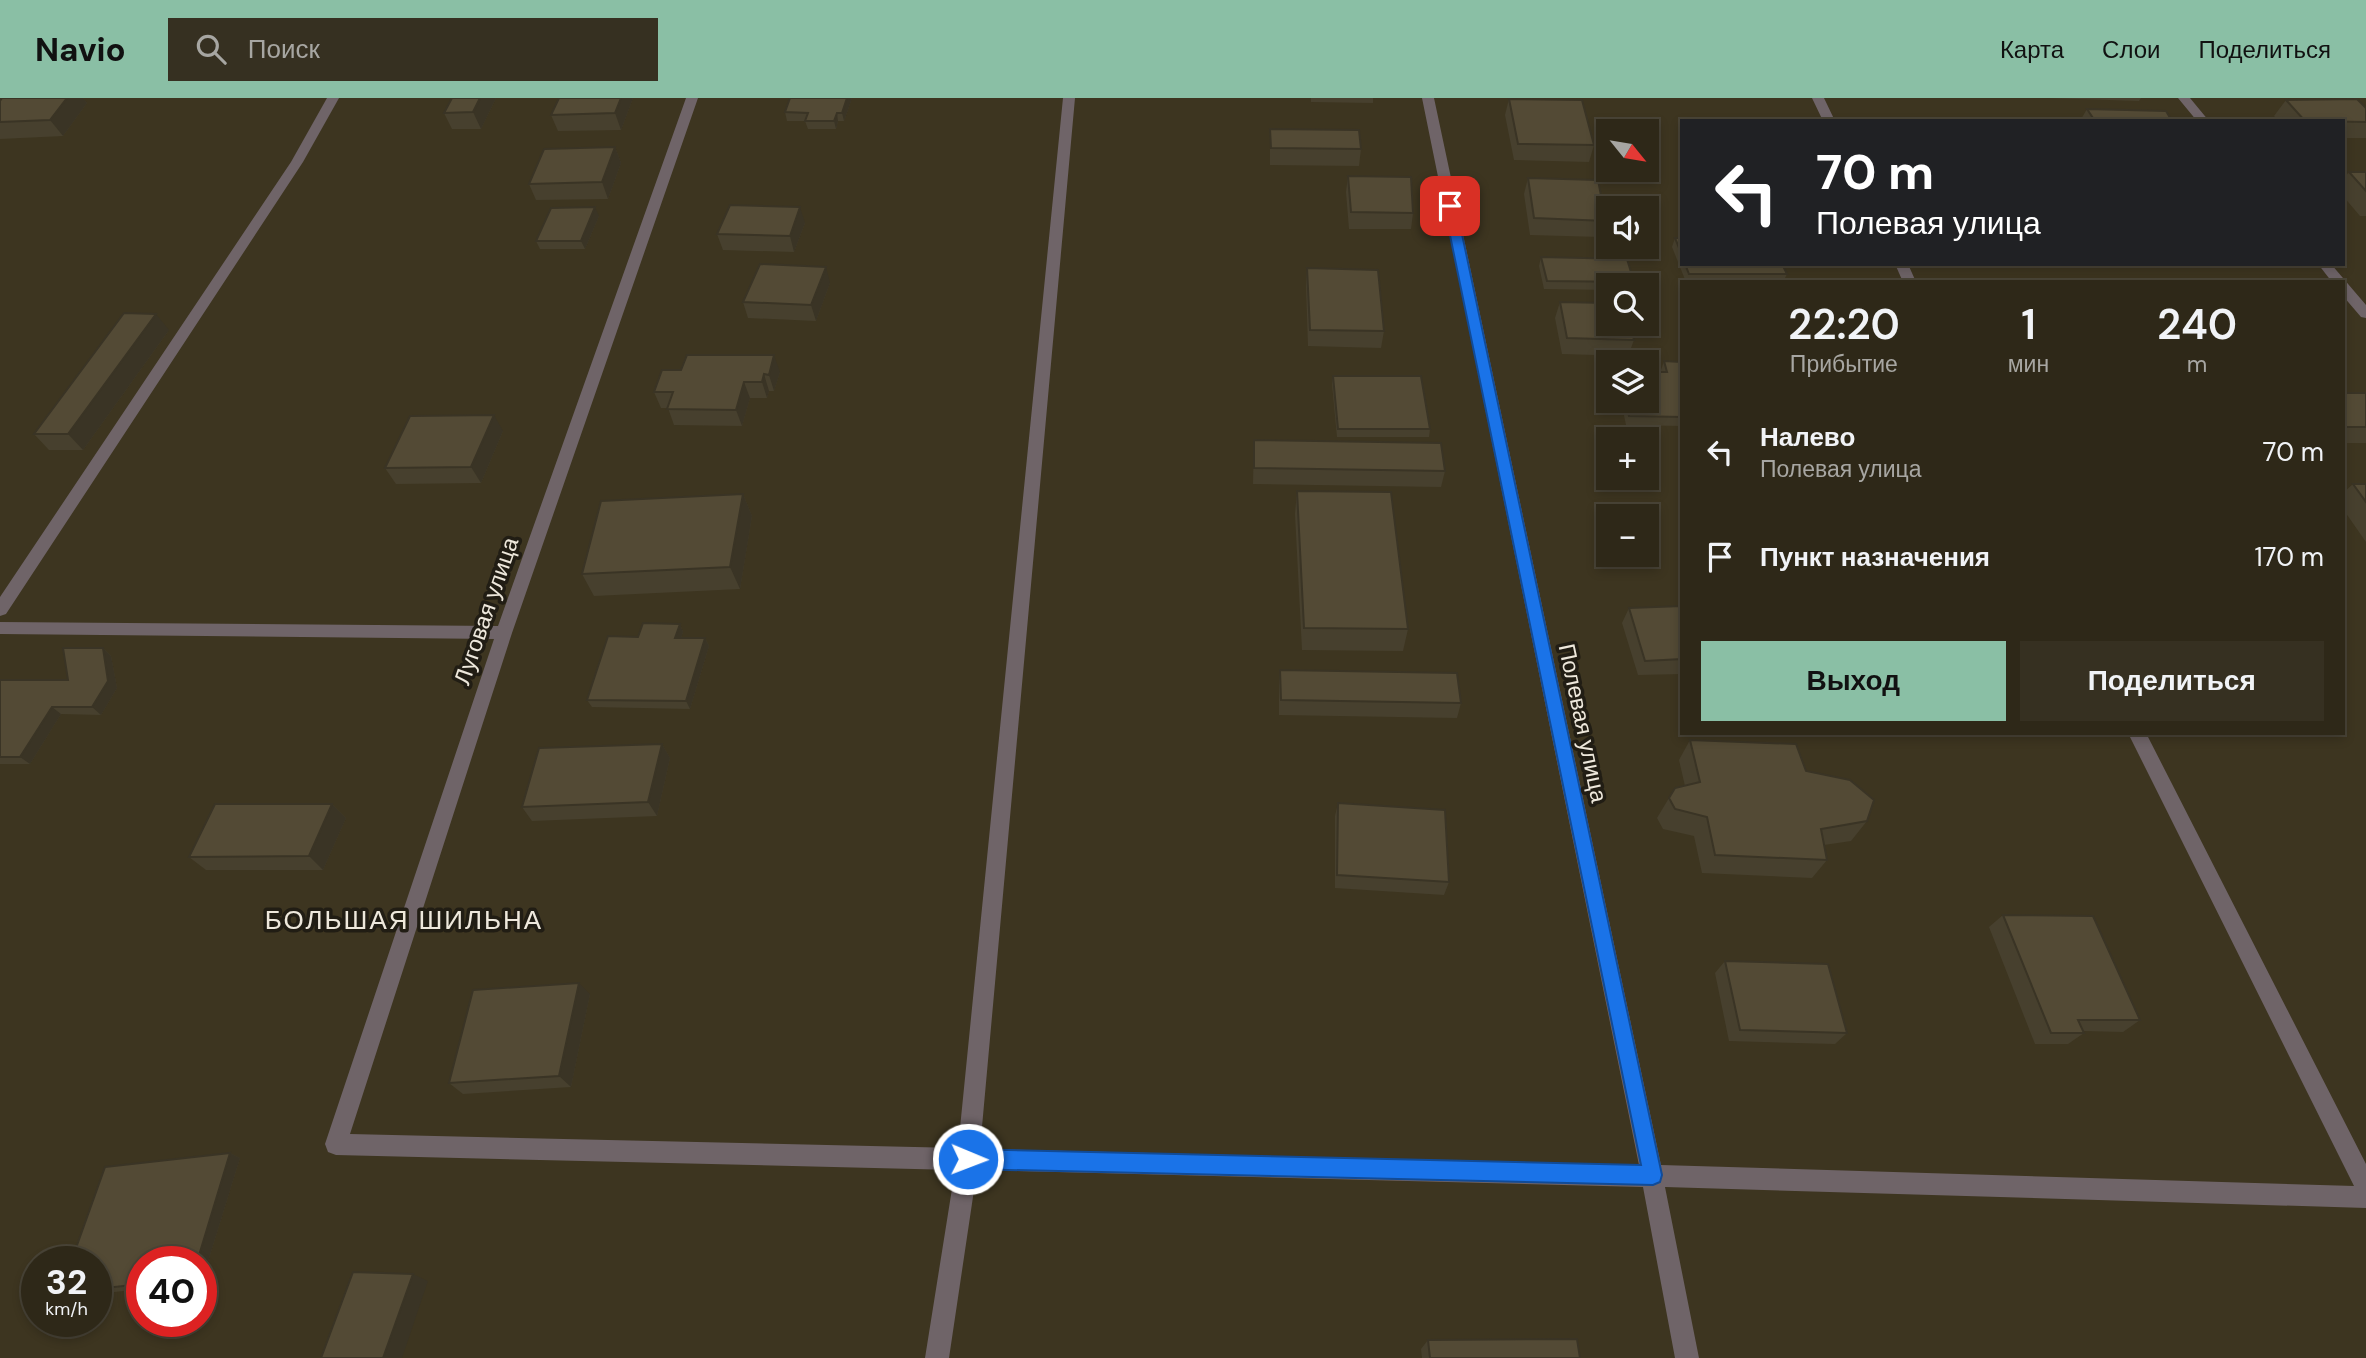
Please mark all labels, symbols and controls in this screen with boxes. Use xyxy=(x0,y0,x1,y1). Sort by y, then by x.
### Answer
search box xyxy=(168,18,658,81)
text: Navio xyxy=(35,28,126,71)
icon: search xyxy=(192,30,230,68)
text: Поиск xyxy=(248,32,320,66)
text: Карта xyxy=(2000,34,2064,65)
text: Слои xyxy=(2102,34,2160,65)
text: Поделиться xyxy=(2198,34,2331,65)
north arrow xyxy=(1596,119,1659,182)
map controls xyxy=(1596,119,1659,567)
text: 70 m xyxy=(1816,140,1934,204)
icon: left xyxy=(1701,147,1792,238)
pin xyxy=(1420,176,1480,236)
icon: arrive xyxy=(1431,187,1469,225)
button: sound xyxy=(1596,196,1659,259)
text: Полевая улица xyxy=(1816,202,2041,244)
button: search xyxy=(1596,273,1659,336)
text: 22:20 xyxy=(1788,297,1900,352)
text: 1 xyxy=(2021,297,2036,352)
text: 240 xyxy=(2157,297,2237,352)
text: Прибытие xyxy=(1790,349,1898,379)
text: мин xyxy=(2008,349,2049,379)
text: m xyxy=(2187,349,2207,379)
button: layers xyxy=(1596,350,1659,413)
text: Налево xyxy=(1760,420,1855,454)
button: + xyxy=(1596,427,1659,490)
icon: left xyxy=(1701,433,1739,471)
text: 70 m xyxy=(2263,435,2324,469)
text: Полевая улица xyxy=(1760,454,1922,484)
button: − xyxy=(1596,504,1659,567)
street label: Луговая улица xyxy=(447,533,525,689)
icon: arrive xyxy=(1701,538,1739,576)
text: Пункт назначения xyxy=(1760,540,1990,574)
text: 170 m xyxy=(2255,540,2324,574)
street label: Полевая улица xyxy=(1552,641,1615,805)
button: Выход xyxy=(1701,641,2006,721)
button: Поделиться xyxy=(2020,641,2324,721)
district label: БОЛЬШАЯ ШИЛЬНА xyxy=(265,903,543,937)
position arrow xyxy=(931,1122,1005,1196)
speed limit sign: 40 xyxy=(126,1246,217,1337)
text: 32 xyxy=(46,1259,87,1305)
text: km/h xyxy=(45,1297,88,1321)

